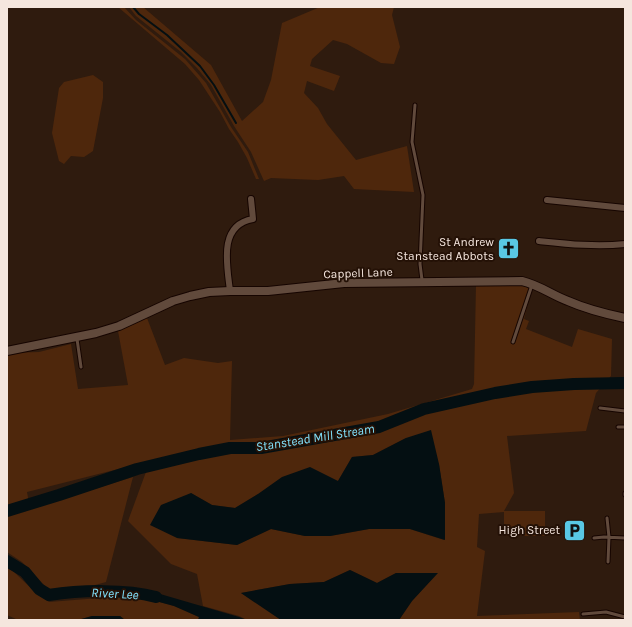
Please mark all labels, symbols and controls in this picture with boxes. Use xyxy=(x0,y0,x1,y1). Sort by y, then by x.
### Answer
place label: St Andrew Stanstead Abbots xyxy=(396,235,494,263)
church icon: St Andrew Stanstead Abbots xyxy=(496,236,522,262)
street label: Cappell Lane xyxy=(323,265,393,281)
water label: Stanstead Mill Stream xyxy=(255,421,376,454)
parking icon: High Street xyxy=(562,517,588,543)
place label: High Street xyxy=(499,523,560,537)
water label: River Lee xyxy=(91,585,139,602)

